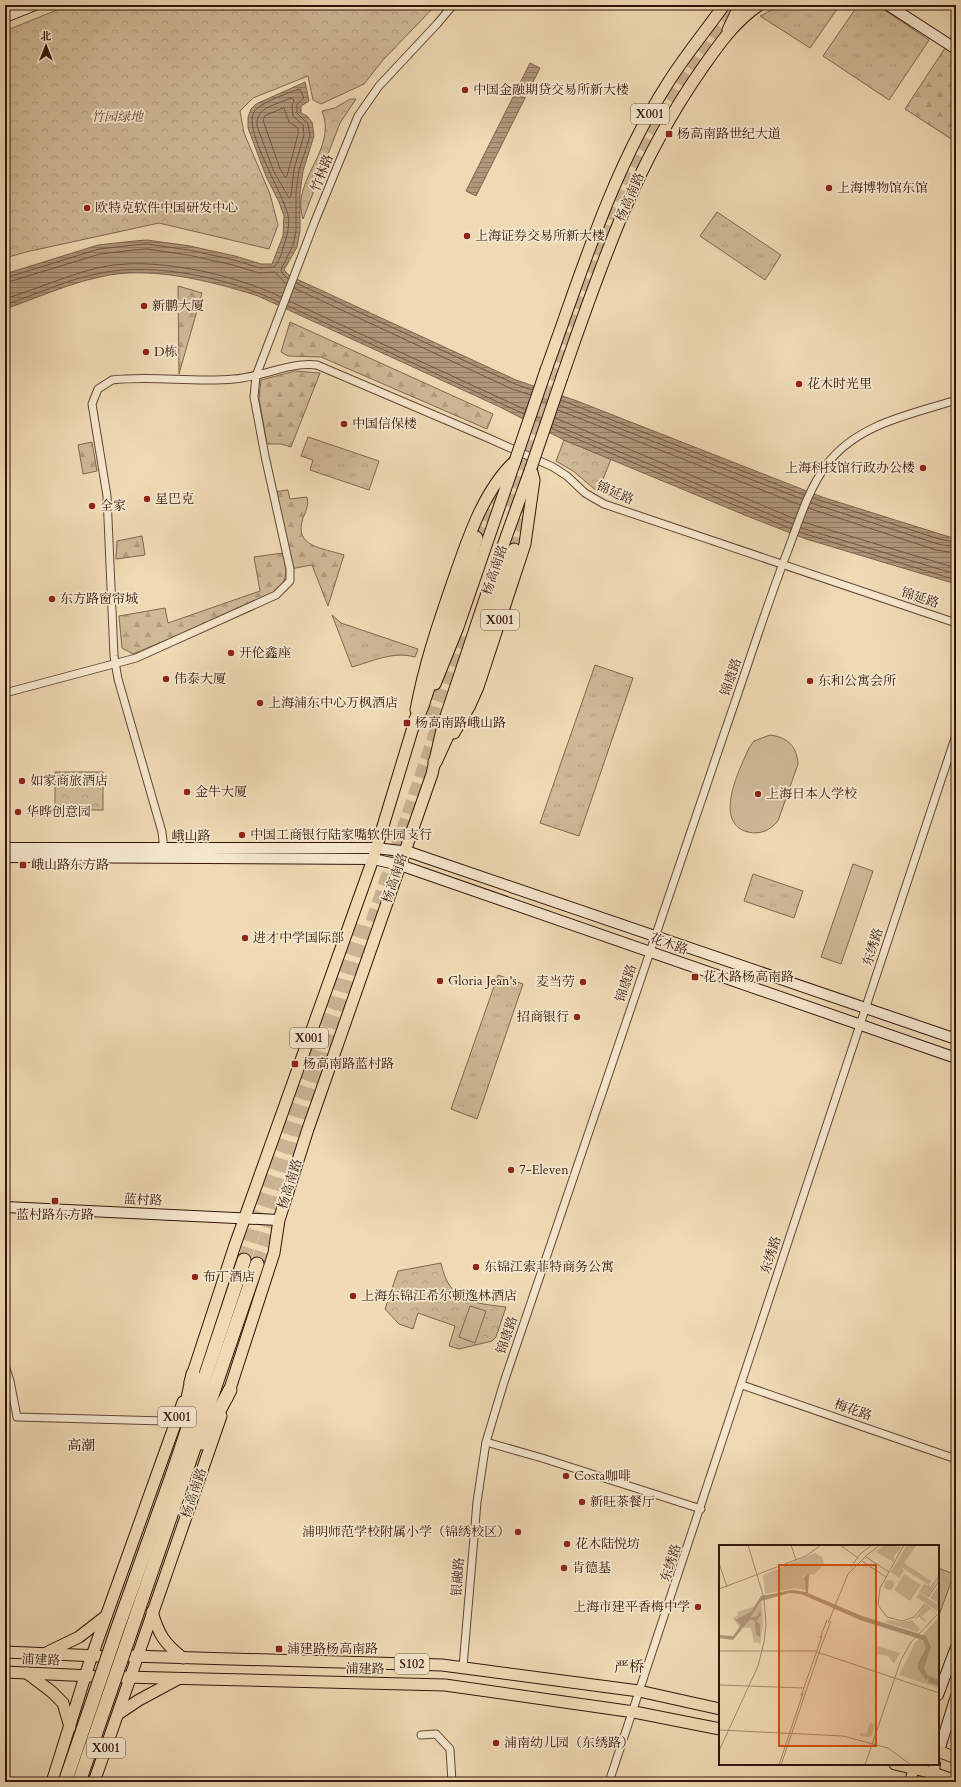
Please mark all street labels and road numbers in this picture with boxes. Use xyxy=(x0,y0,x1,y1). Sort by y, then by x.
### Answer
road number: X001 xyxy=(631,104,669,124)
street label: 竹林路 xyxy=(306,152,338,194)
street label: 杨高南路 xyxy=(611,170,649,224)
street label: 锦延路 xyxy=(594,477,636,509)
street label: 杨高南路 xyxy=(478,542,512,598)
street label: 锦延路 xyxy=(899,583,941,613)
road number: X001 xyxy=(481,610,519,630)
street label: 锦康路 xyxy=(716,656,746,698)
street label: 峨山路 xyxy=(171,827,211,845)
street label: 杨高南路 xyxy=(378,850,412,906)
street label: 东绣路 xyxy=(858,926,888,968)
street label: 花木路 xyxy=(648,929,690,959)
street label: 锦康路 xyxy=(611,962,641,1004)
road number: X001 xyxy=(290,1028,328,1048)
street label: 杨高南路 xyxy=(273,1156,307,1212)
street label: 蓝村路 xyxy=(123,1190,163,1210)
street label: 东绣路 xyxy=(756,1234,786,1276)
street label: 锦康路 xyxy=(492,1314,522,1356)
street label: 梅花路 xyxy=(832,1395,874,1425)
road number: X001 xyxy=(158,1407,196,1427)
street label: 杨高南路 xyxy=(177,1465,211,1521)
street label: 东绣路 xyxy=(656,1542,686,1584)
street label: 银融路 xyxy=(448,1557,468,1597)
street label: 浦建路 xyxy=(21,1650,61,1670)
road number: S102 xyxy=(395,1654,429,1674)
street label: 浦建路 xyxy=(345,1660,385,1678)
road number: X001 xyxy=(87,1738,125,1758)

